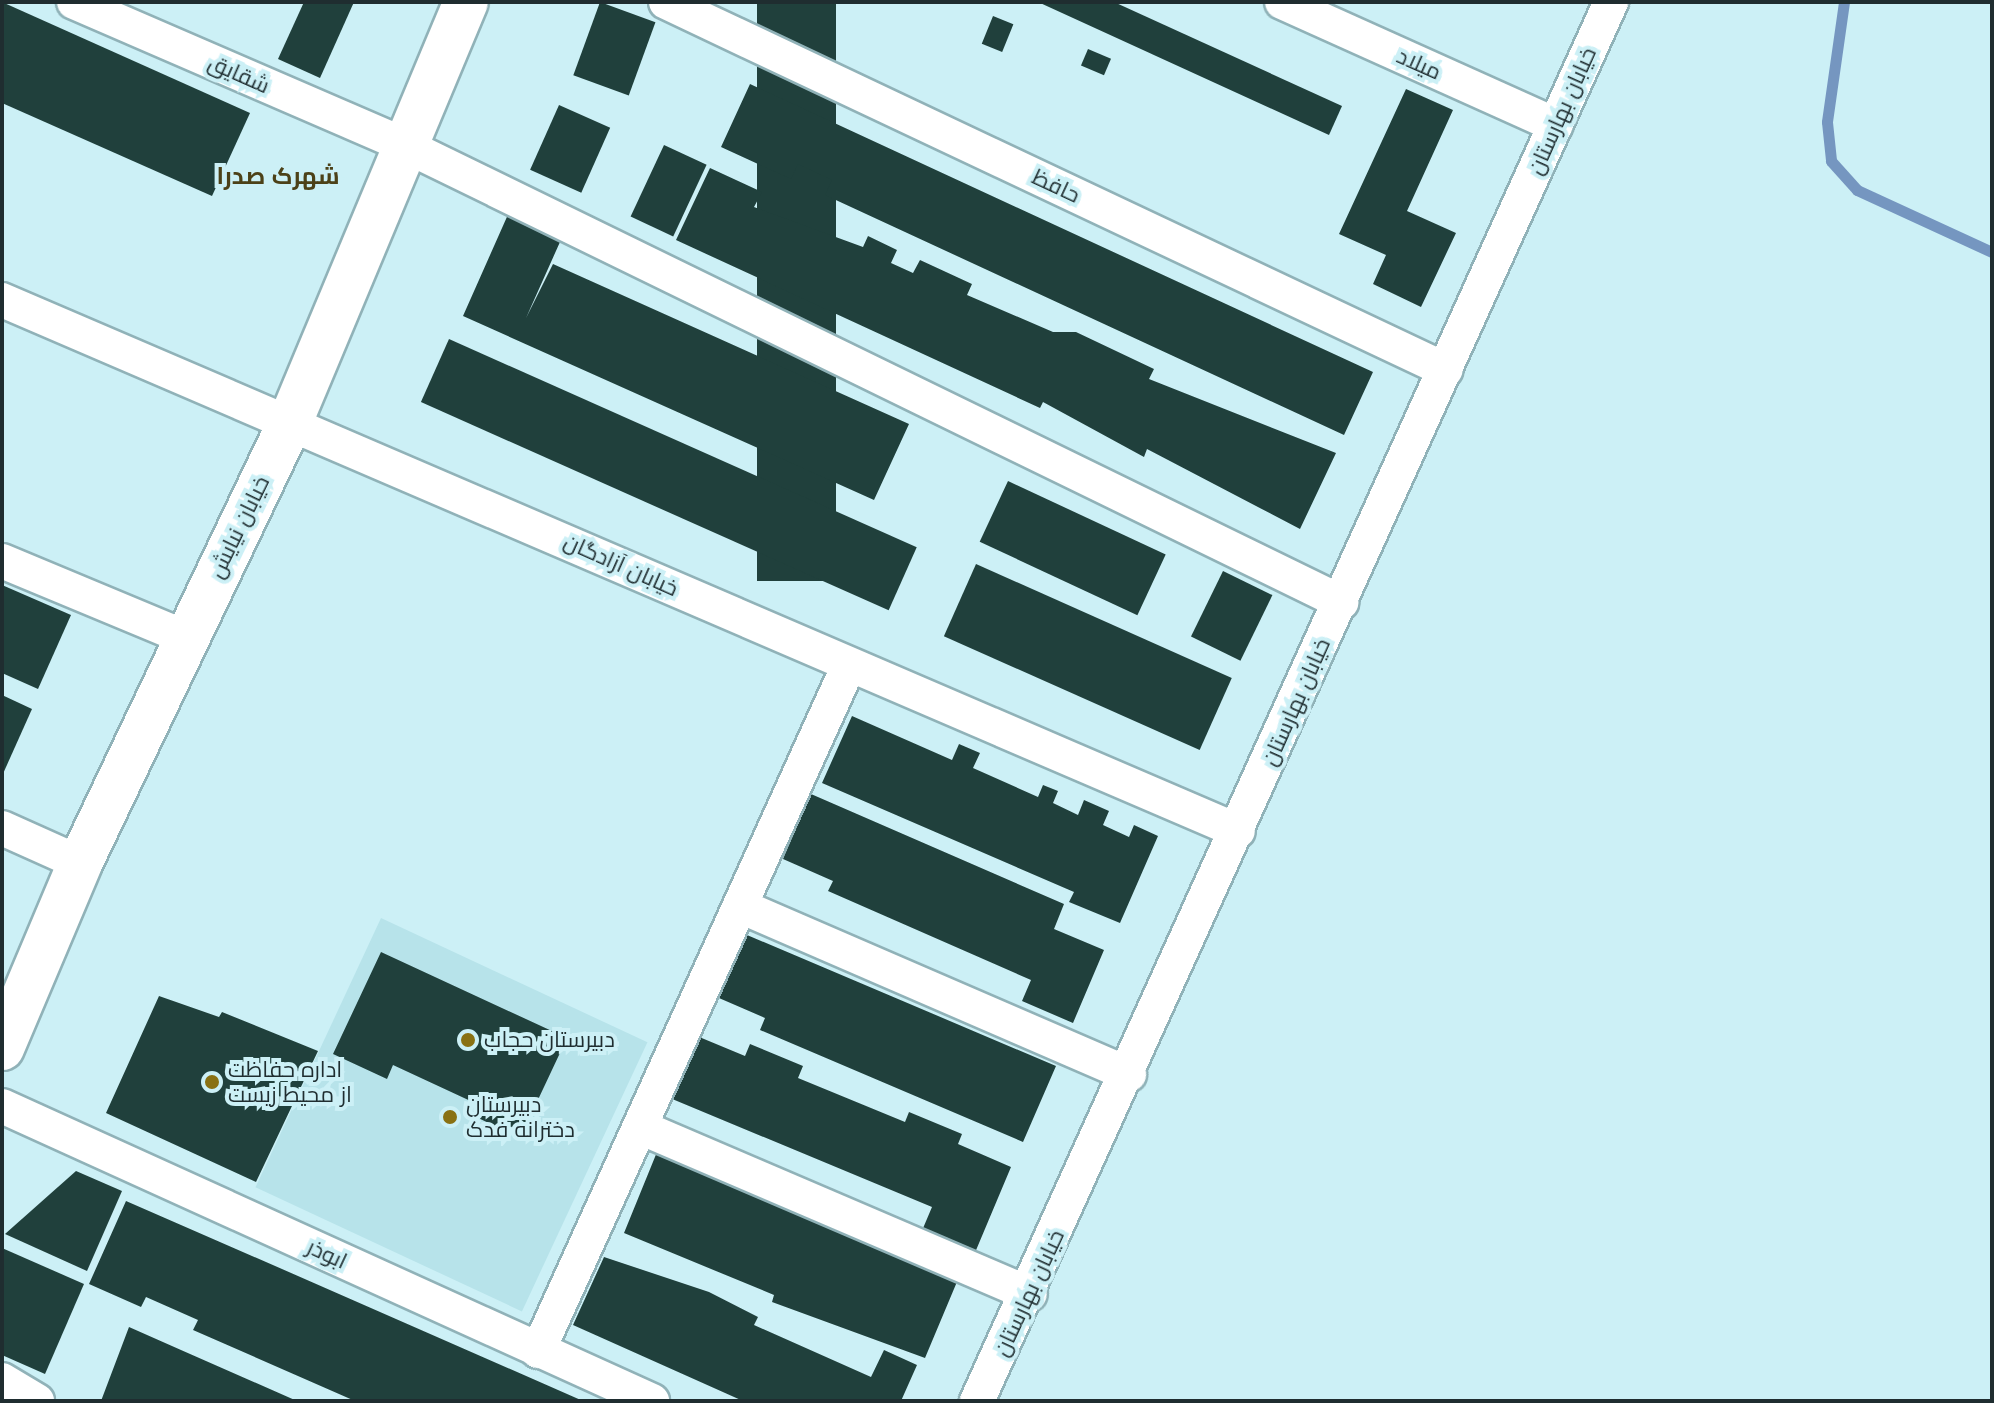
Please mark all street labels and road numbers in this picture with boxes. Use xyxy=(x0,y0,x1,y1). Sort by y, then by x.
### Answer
street label: میلاد xyxy=(1393,43,1445,85)
street label: خیابان بهارستان xyxy=(1522,43,1602,179)
street label: شقایق xyxy=(204,49,274,99)
street label: حافظ xyxy=(1028,164,1084,208)
street label: خیابان نیایش xyxy=(203,472,275,582)
street label: خیابان آزادگان xyxy=(560,528,682,602)
street label: خیابان بهارستان xyxy=(1256,634,1336,770)
street label: خیابان بهارستان xyxy=(988,1225,1070,1361)
street label: ابوذر xyxy=(303,1233,351,1275)

